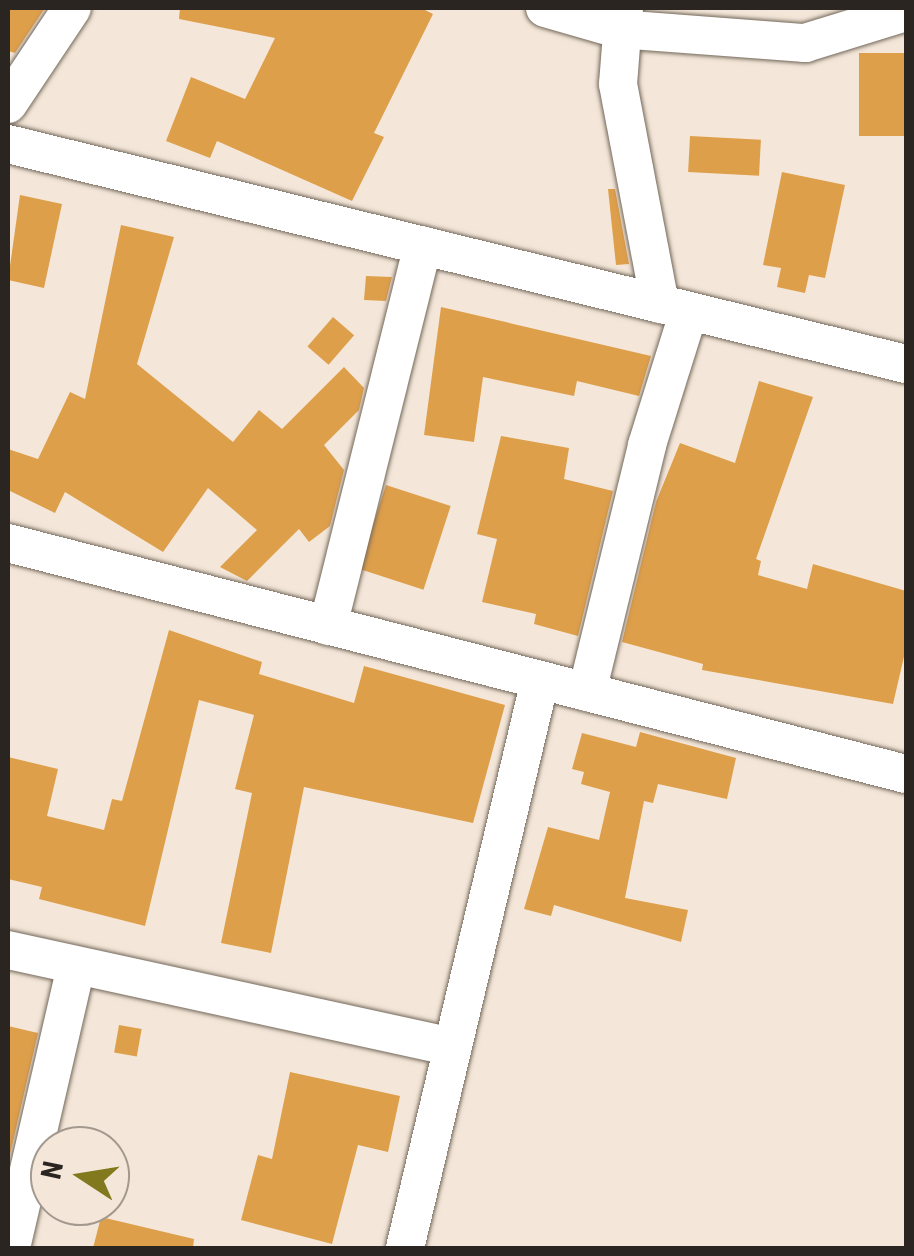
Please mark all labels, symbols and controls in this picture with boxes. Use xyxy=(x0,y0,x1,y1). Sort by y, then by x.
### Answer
north arrow xyxy=(30,1126,130,1226)
text: N xyxy=(34,1158,70,1182)

